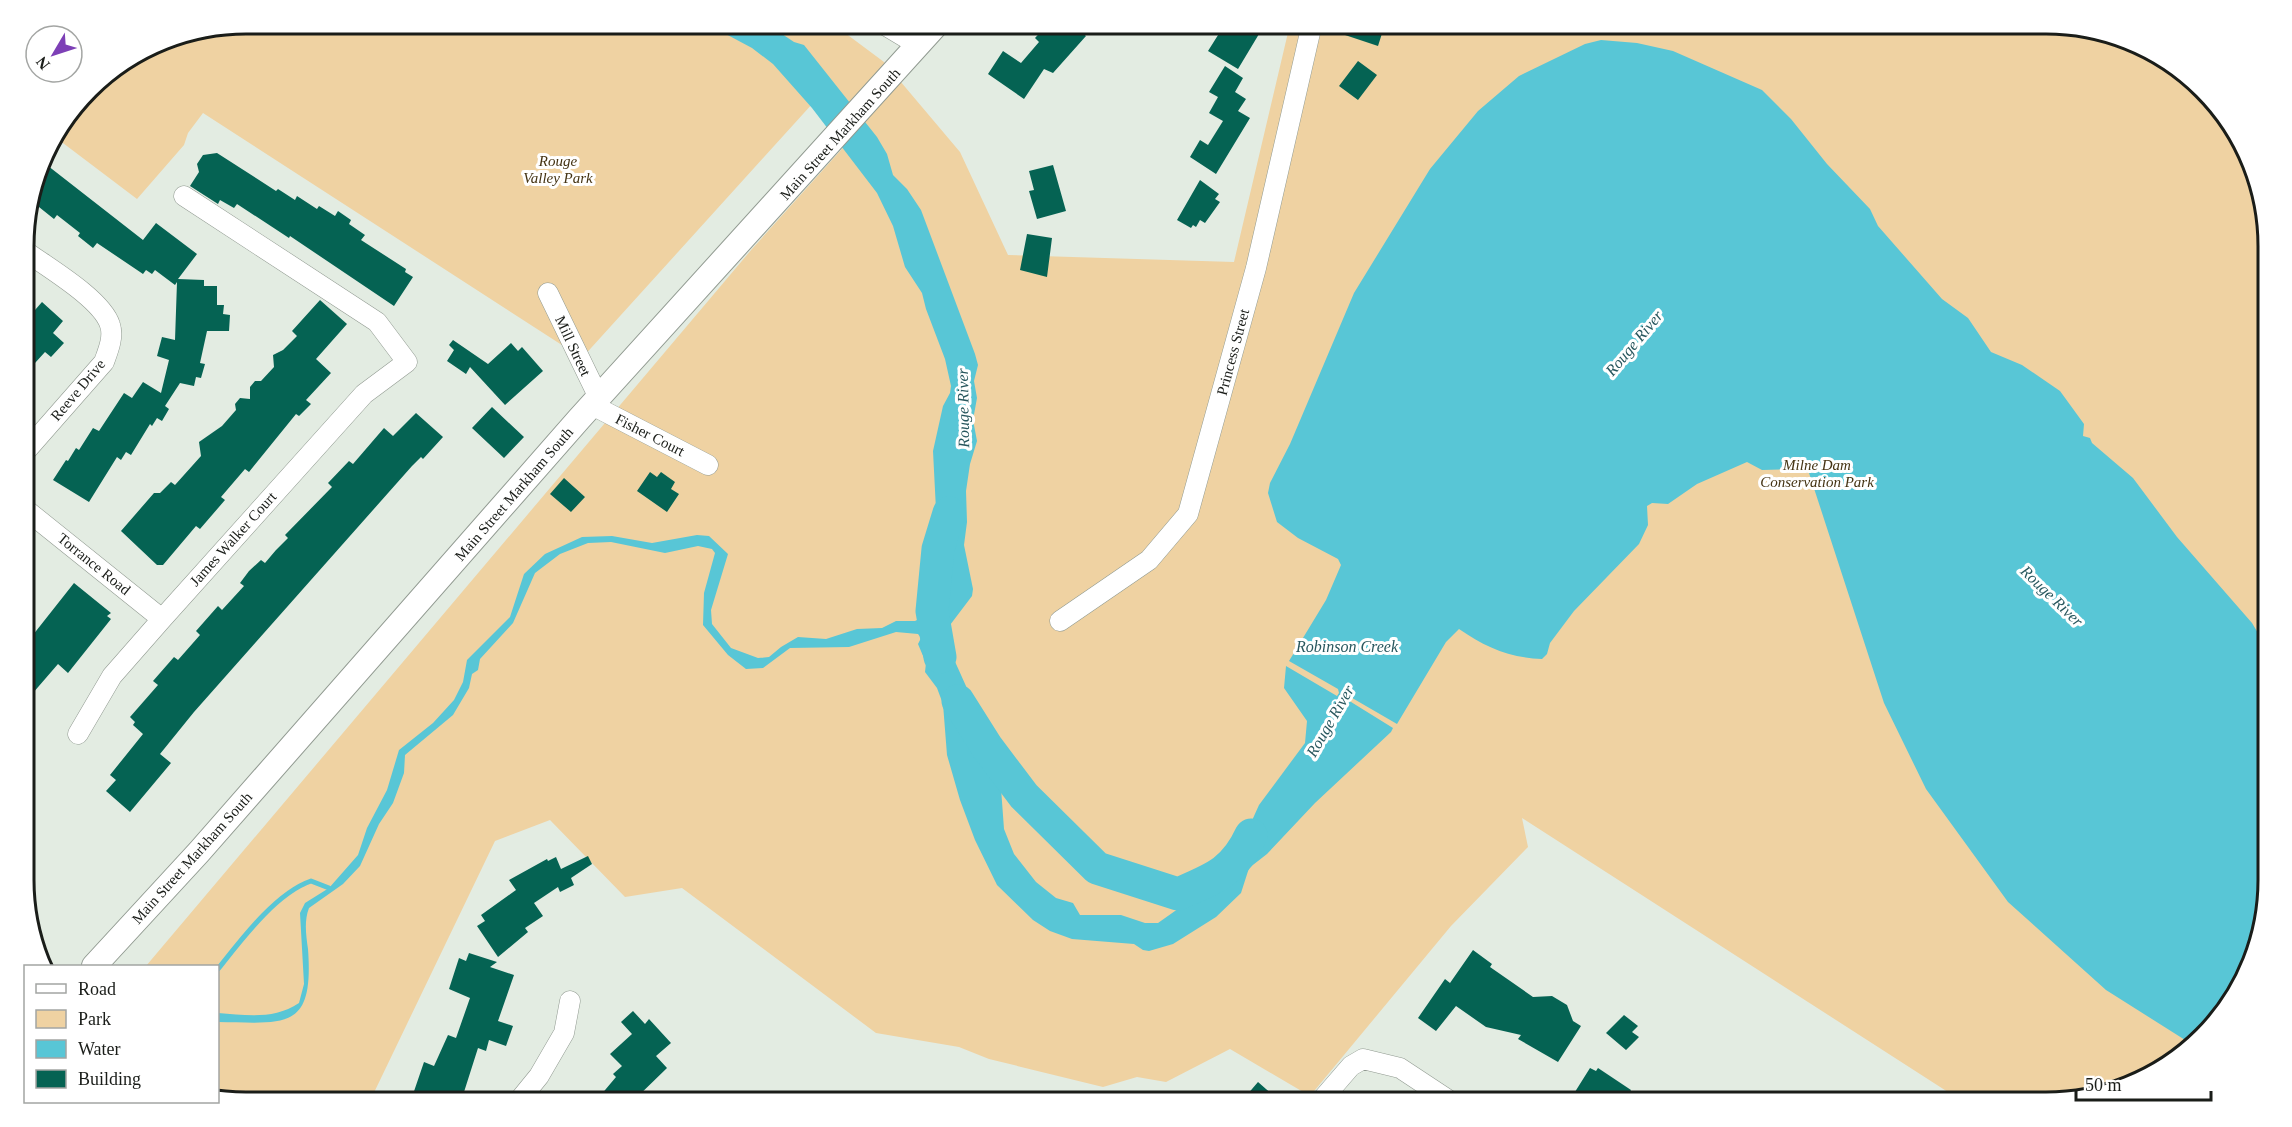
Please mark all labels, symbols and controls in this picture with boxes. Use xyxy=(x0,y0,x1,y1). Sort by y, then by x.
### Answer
north arrow xyxy=(24,24,84,84)
text: N xyxy=(32,53,53,73)
street label: Main Street Markham South xyxy=(777,65,904,203)
park label: Rouge Valley Park xyxy=(523,153,593,186)
street label: Princess Street xyxy=(1214,306,1252,397)
water label: Rouge River xyxy=(1601,306,1667,380)
street label: Mill Street xyxy=(552,313,594,379)
street label: Reeve Drive xyxy=(48,356,109,424)
water label: Rouge River xyxy=(954,367,973,449)
street label: Fisher Court xyxy=(613,411,688,460)
street label: Main Street Markham South xyxy=(452,424,577,564)
park label: Milne Dam Conservation Park xyxy=(1760,457,1874,490)
street label: James Walker Court xyxy=(187,488,280,589)
street label: Torrance Road xyxy=(55,530,134,598)
water label: Rouge River xyxy=(2016,562,2087,631)
water label: Robinson Creek xyxy=(1295,638,1399,655)
water label: Rouge River xyxy=(1302,682,1358,761)
street label: Main Street Markham South xyxy=(129,789,256,927)
legend xyxy=(24,965,219,1103)
text: Road xyxy=(78,979,116,999)
text: Park xyxy=(78,1009,111,1029)
text: Water xyxy=(78,1039,121,1059)
scale bar xyxy=(2076,1064,2211,1102)
text: Building xyxy=(78,1069,141,1089)
text: 50 m xyxy=(2085,1075,2122,1095)

